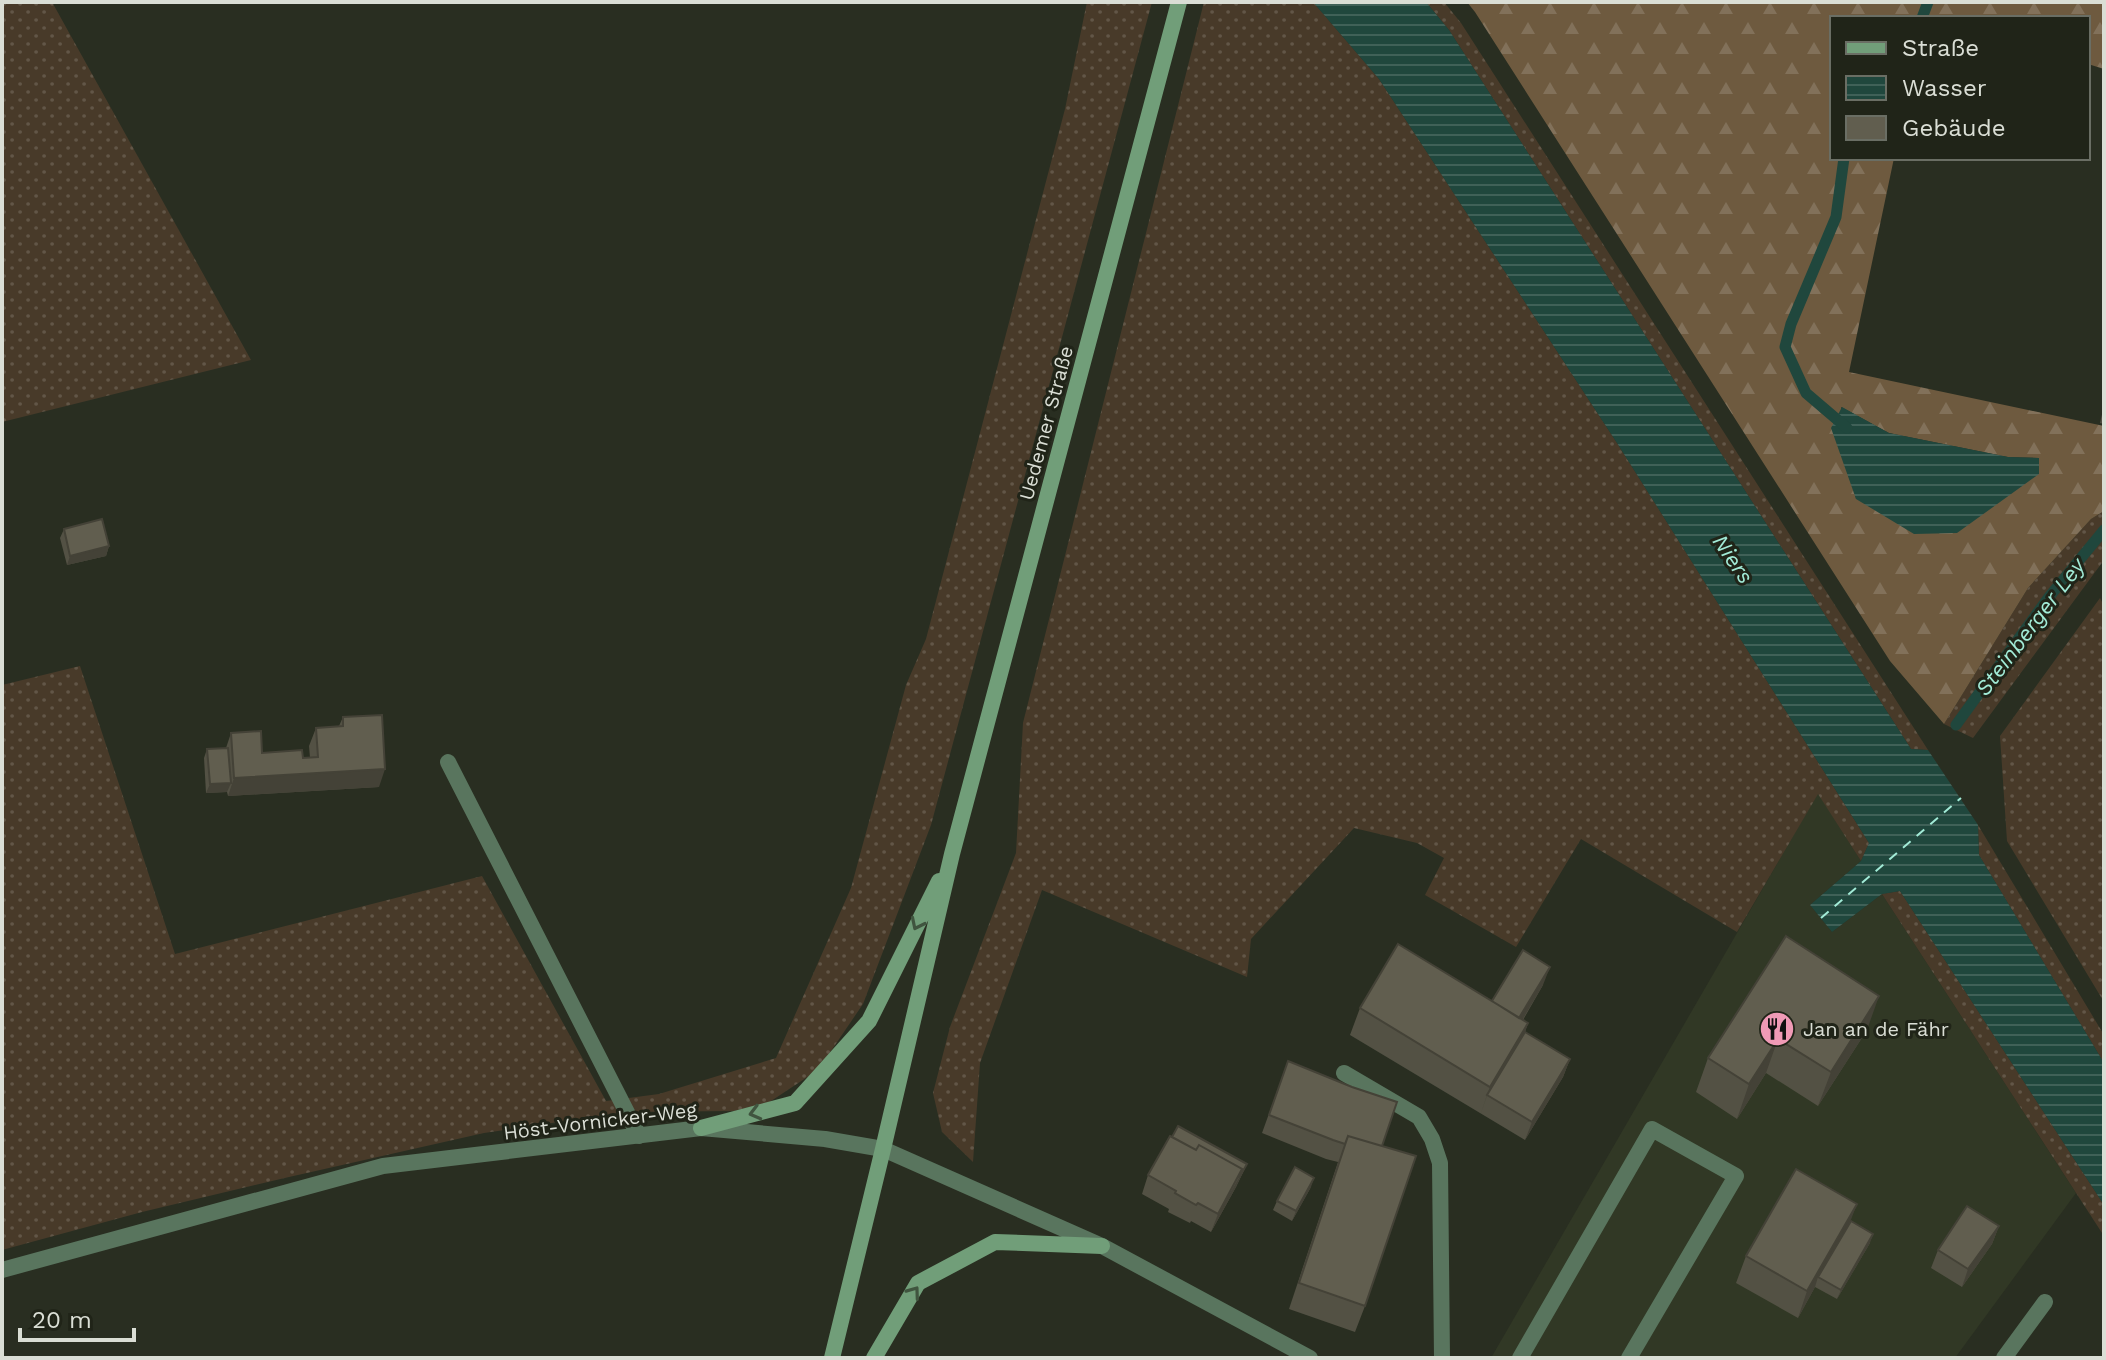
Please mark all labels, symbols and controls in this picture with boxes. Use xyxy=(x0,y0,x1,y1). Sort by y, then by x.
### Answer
legend xyxy=(1830,16,2090,160)
text: Straße xyxy=(1902,34,1979,62)
text: Wasser xyxy=(1902,74,1987,102)
text: Gebäude xyxy=(1902,114,2006,142)
street label: Uedemer Straße xyxy=(1014,343,1078,503)
water label: Niers xyxy=(1708,530,1758,588)
water label: Steinberger Ley xyxy=(1970,552,2091,701)
one-way arrow xyxy=(912,916,927,931)
restaurant icon: Jan an de Fähr xyxy=(1758,1010,1796,1048)
place label: Jan an de Fähr xyxy=(1803,1017,1949,1041)
street label: Höst-Vornicker-Weg xyxy=(502,1097,699,1145)
one-way arrow xyxy=(749,1104,763,1121)
one-way arrow xyxy=(904,1286,919,1301)
scale bar xyxy=(20,1292,134,1342)
text: 20 m xyxy=(32,1306,92,1334)

